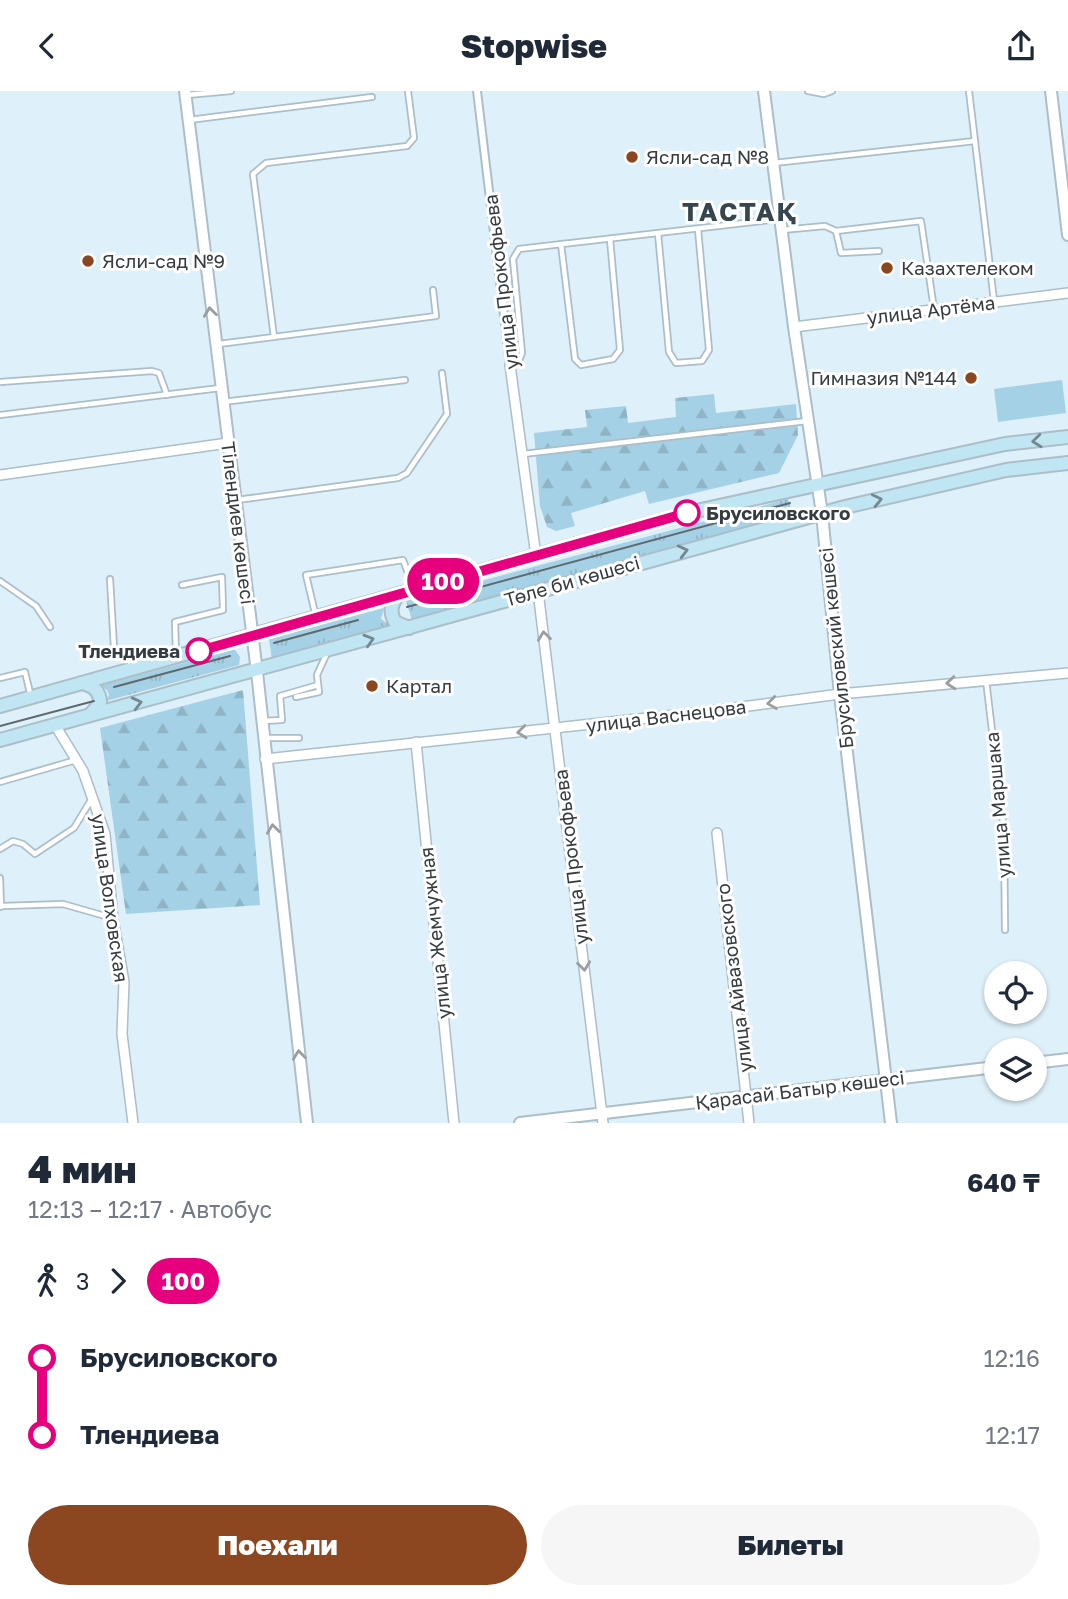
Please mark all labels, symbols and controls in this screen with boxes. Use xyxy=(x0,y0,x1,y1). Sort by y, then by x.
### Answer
icon: back xyxy=(28,27,66,65)
text: Stopwise xyxy=(461,27,607,65)
icon: share xyxy=(1002,27,1040,65)
place label: Ясли-сад №8 xyxy=(646,145,769,168)
marker: Ясли-сад №8 xyxy=(624,149,640,165)
street label: улица Прокофьева xyxy=(478,193,523,371)
district label: ТАСТАҚ xyxy=(682,196,798,227)
place label: Ясли-сад №9 xyxy=(102,249,225,272)
marker: Ясли-сад №9 xyxy=(80,253,96,269)
place label: Казахтелеком xyxy=(901,256,1034,279)
marker: Казахтелеком xyxy=(879,260,895,276)
street label: улица Артёма xyxy=(865,290,996,329)
one-way arrow xyxy=(203,306,218,317)
place label: Гимназия №144 xyxy=(811,366,957,389)
marker: Гимназия №144 xyxy=(963,370,979,386)
one-way arrow xyxy=(1031,433,1042,448)
street label: Тілендиев көшесі xyxy=(217,440,260,606)
one-way arrow xyxy=(871,494,883,508)
marker: Брусиловского xyxy=(674,500,700,526)
place label: Брусиловского xyxy=(706,501,850,524)
one-way arrow xyxy=(676,545,688,559)
street label: Брусиловский көшесі xyxy=(813,546,858,750)
street label: Төле би көшесі xyxy=(502,550,642,611)
line badge: 100 xyxy=(403,558,483,604)
text: 100 xyxy=(421,566,465,595)
one-way arrow xyxy=(536,631,551,642)
one-way arrow xyxy=(363,633,375,648)
marker: Тлендиева xyxy=(186,638,212,664)
place label: Тлендиева xyxy=(78,639,180,662)
place label: Картал xyxy=(386,674,452,697)
one-way arrow xyxy=(945,675,956,690)
marker: Картал xyxy=(364,678,380,694)
street label: улица Васнецова xyxy=(584,694,747,737)
one-way arrow xyxy=(766,695,778,710)
one-way arrow xyxy=(130,697,142,711)
one-way arrow xyxy=(516,724,527,739)
street label: улица Маршака xyxy=(980,731,1015,879)
street label: улица Прокофьева xyxy=(548,768,593,946)
street label: улица Волховская xyxy=(87,812,134,984)
one-way arrow xyxy=(266,823,281,834)
street label: улица Жемчужная xyxy=(414,846,455,1020)
street label: улица Айвазовского xyxy=(710,882,757,1074)
one-way arrow xyxy=(577,961,592,972)
map controls xyxy=(984,961,1047,1101)
button: locate xyxy=(984,961,1047,1024)
button: layers xyxy=(984,1038,1047,1101)
one-way arrow xyxy=(292,1049,307,1061)
street label: Қарасай Батыр көшесі xyxy=(694,1065,906,1114)
text: 4 мин xyxy=(28,1146,137,1191)
text: 640 ₸ xyxy=(967,1167,1040,1198)
text: 12:13 – 12:17 · Автобус xyxy=(28,1195,272,1223)
icon: walk xyxy=(28,1262,66,1300)
icon: forward xyxy=(99,1262,137,1300)
text: 100 xyxy=(161,1266,205,1295)
text: 3 xyxy=(76,1267,89,1295)
text: Брусиловского xyxy=(80,1342,278,1373)
text: 12:16 xyxy=(984,1344,1040,1372)
text: Тлендиева xyxy=(80,1419,219,1450)
text: 12:17 xyxy=(985,1421,1040,1449)
button: Поехали xyxy=(28,1505,527,1585)
button: Билеты xyxy=(541,1505,1040,1585)

